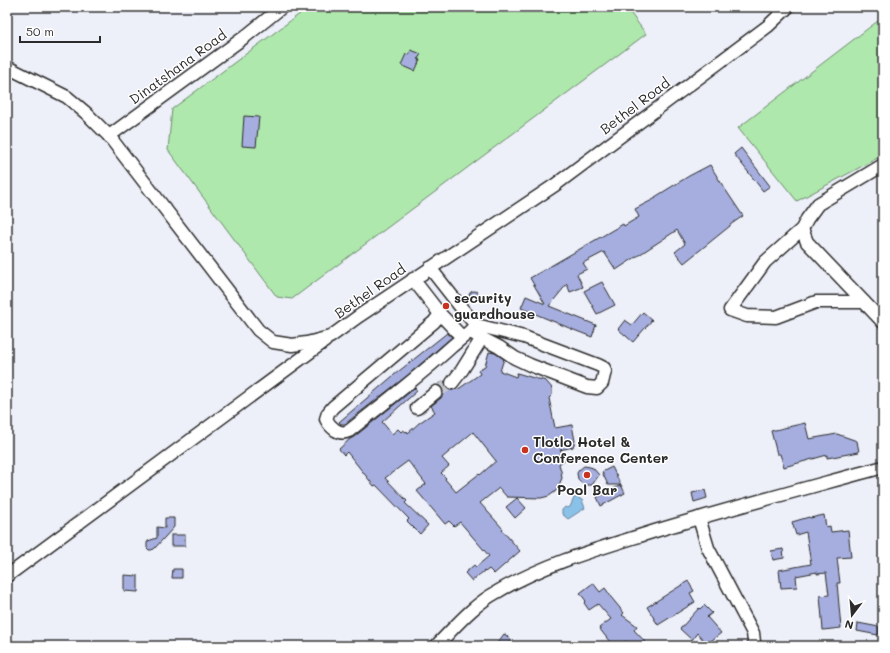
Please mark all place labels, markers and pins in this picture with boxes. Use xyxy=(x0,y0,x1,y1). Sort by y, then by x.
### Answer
place label: security guardhouse xyxy=(454,288,535,323)
marker: security guardhouse xyxy=(441,301,451,311)
place label: Tlotlo Hotel & Conference Center xyxy=(533,432,668,467)
marker: Tlotlo Hotel & Conference Center xyxy=(520,445,530,455)
marker: Pool Bar xyxy=(582,470,592,480)
place label: Pool Bar xyxy=(557,480,617,499)

